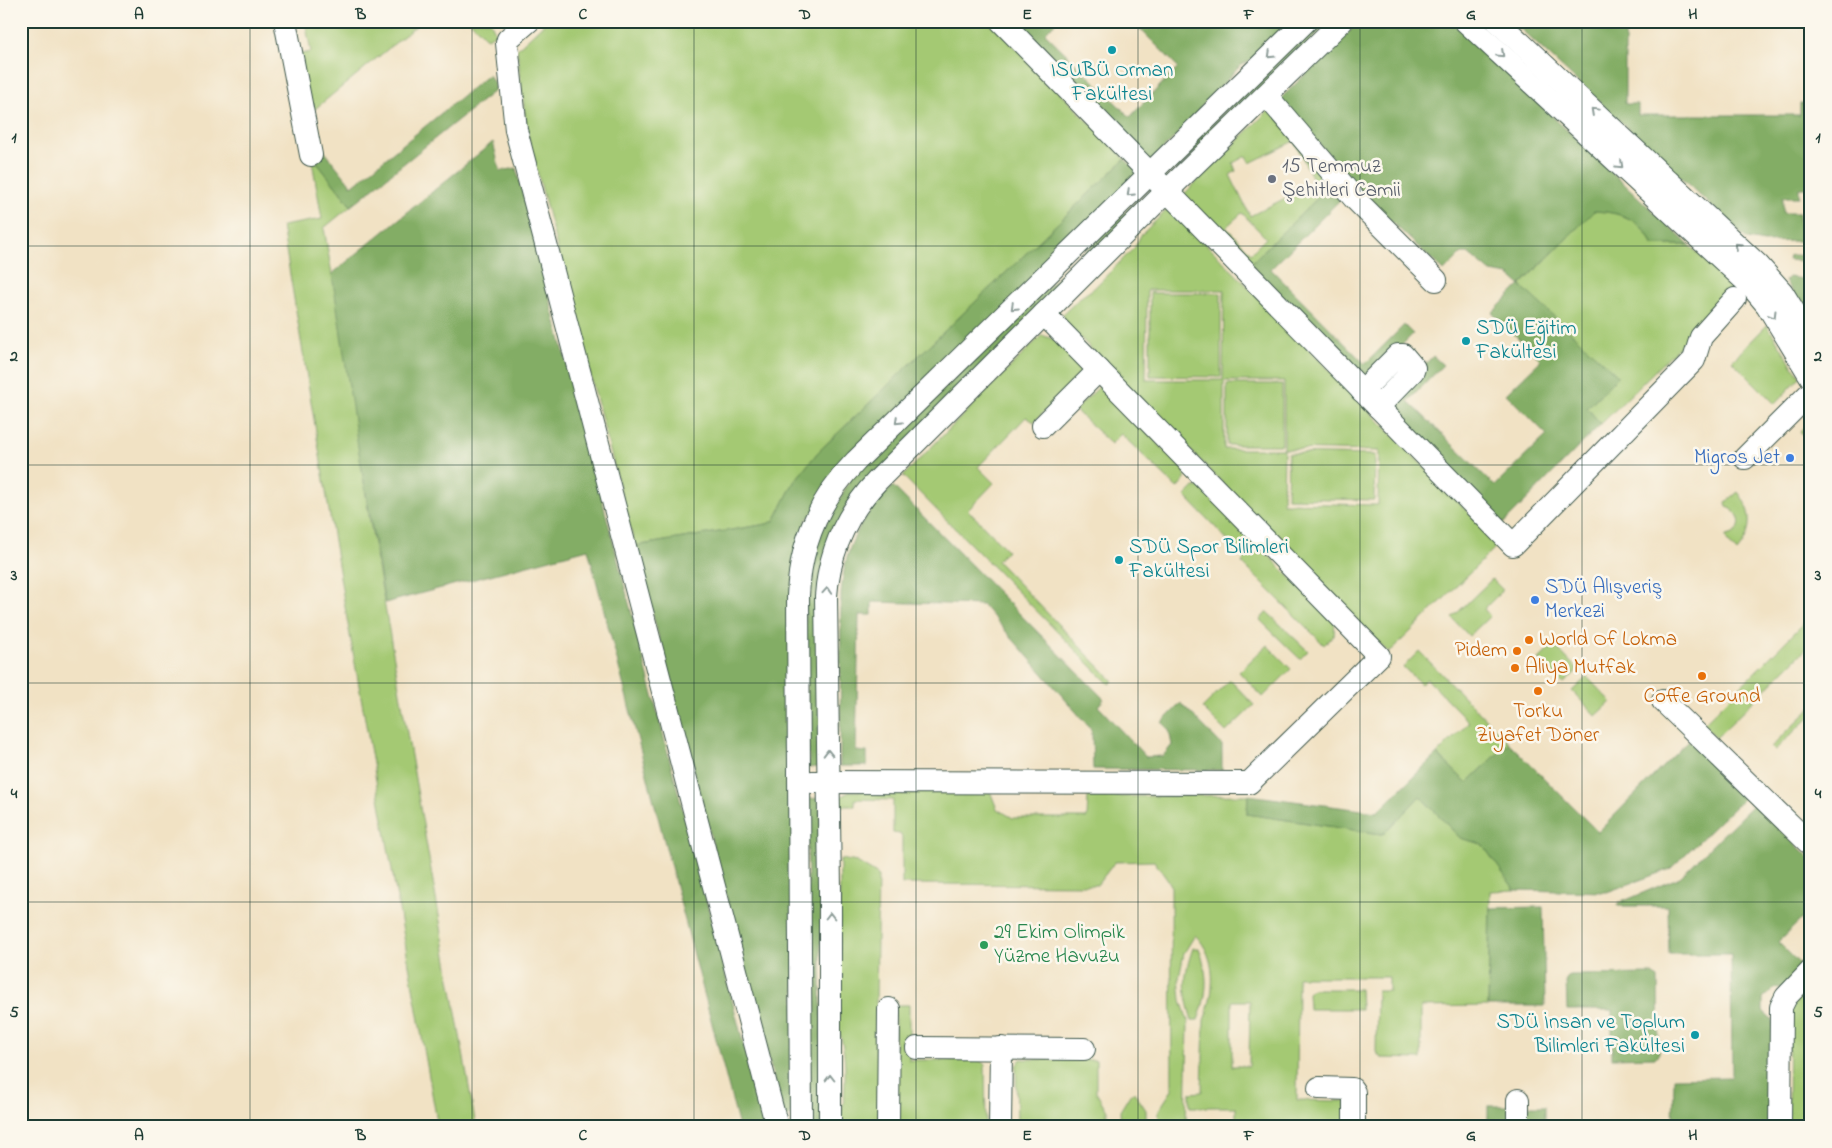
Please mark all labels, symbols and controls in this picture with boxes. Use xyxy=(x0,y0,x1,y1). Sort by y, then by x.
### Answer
text: A xyxy=(134,3,144,27)
text: B xyxy=(355,3,367,27)
text: C xyxy=(579,3,588,27)
text: D xyxy=(798,3,811,27)
text: E xyxy=(1022,3,1032,27)
text: F xyxy=(1243,3,1255,27)
text: G xyxy=(1466,3,1476,27)
text: H xyxy=(1688,3,1698,27)
marker: ISUBÜ Orman Fakültesi xyxy=(1106,44,1118,56)
one-way arrow xyxy=(1496,48,1505,57)
one-way arrow xyxy=(1268,49,1277,58)
place label: ISUBÜ Orman Fakültesi xyxy=(1051,56,1173,110)
one-way arrow xyxy=(1590,108,1599,117)
text: 1 xyxy=(11,126,17,150)
text: 1 xyxy=(1815,126,1821,150)
place label: 15 Temmuz Şehitleri Camii xyxy=(1282,152,1401,206)
one-way arrow xyxy=(1615,159,1624,168)
marker: 15 Temmuz Şehitleri Camii xyxy=(1266,173,1278,185)
one-way arrow xyxy=(1127,188,1136,197)
one-way arrow xyxy=(1735,243,1744,252)
one-way arrow xyxy=(1011,301,1020,310)
one-way arrow xyxy=(1767,310,1777,319)
place label: SDÜ Eğitim Fakültesi xyxy=(1475,314,1577,368)
marker: SDÜ Eğitim Fakültesi xyxy=(1460,335,1472,347)
text: 2 xyxy=(9,345,18,369)
text: 2 xyxy=(1813,345,1822,369)
one-way arrow xyxy=(895,415,904,424)
place label: Migros Jet xyxy=(1694,443,1780,475)
marker: Migros Jet xyxy=(1784,452,1796,464)
place label: SDÜ Spor Bilimleri Fakültesi xyxy=(1128,533,1289,587)
marker: SDÜ Spor Bilimleri Fakültesi xyxy=(1113,554,1125,566)
text: 3 xyxy=(10,564,18,588)
text: 3 xyxy=(1814,564,1822,588)
place label: SDÜ Alışveriş Merkezi xyxy=(1545,573,1662,627)
one-way arrow xyxy=(821,586,832,594)
marker: SDÜ Alışveriş Merkezi xyxy=(1529,594,1541,606)
place label: World Of Lokma xyxy=(1539,625,1677,655)
marker: World Of Lokma xyxy=(1523,634,1535,646)
place label: Pidem xyxy=(1455,636,1507,666)
marker: Pidem xyxy=(1511,645,1523,657)
place label: Aliya Mutfak xyxy=(1525,653,1636,685)
marker: Aliya Mutfak xyxy=(1509,662,1521,674)
marker: Coffe Ground xyxy=(1696,670,1708,682)
place label: Coffe Ground xyxy=(1644,682,1761,712)
marker: Torku Ziyafet Döner xyxy=(1532,685,1544,697)
place label: Torku Ziyafet Döner xyxy=(1477,697,1600,753)
one-way arrow xyxy=(823,749,833,756)
text: 4 xyxy=(10,782,18,806)
text: 4 xyxy=(1814,782,1822,806)
one-way arrow xyxy=(825,911,835,919)
place label: 29 Ekim Olimpik Yüzme Havuzu xyxy=(994,918,1126,972)
marker: 29 Ekim Olimpik Yüzme Havuzu xyxy=(978,939,990,951)
text: 5 xyxy=(9,1001,19,1025)
text: 5 xyxy=(1813,1001,1823,1025)
place label: SDÜ İnsan ve Toplum Bilimleri Fakültesi xyxy=(1497,1008,1685,1062)
marker: SDÜ İnsan ve Toplum Bilimleri Fakültesi xyxy=(1689,1029,1701,1041)
one-way arrow xyxy=(825,1074,835,1082)
text: A xyxy=(134,1124,144,1148)
text: B xyxy=(355,1124,367,1148)
text: C xyxy=(579,1124,588,1148)
text: D xyxy=(798,1124,811,1148)
text: E xyxy=(1022,1124,1032,1148)
text: F xyxy=(1243,1124,1255,1148)
text: G xyxy=(1466,1124,1476,1148)
text: H xyxy=(1688,1124,1698,1148)

